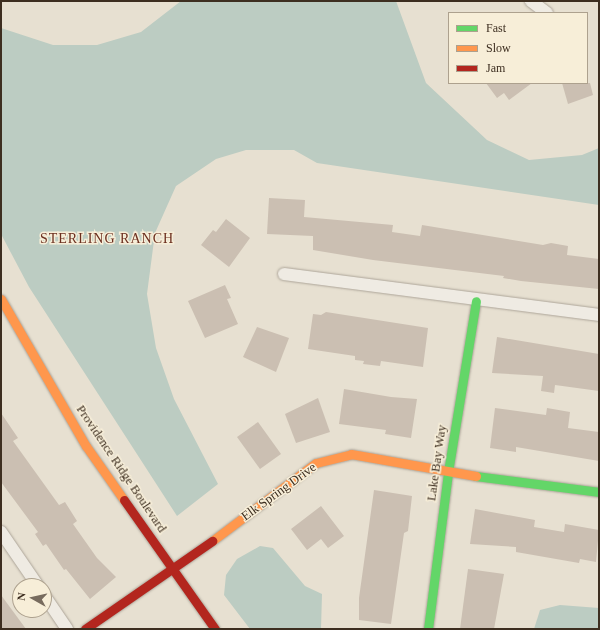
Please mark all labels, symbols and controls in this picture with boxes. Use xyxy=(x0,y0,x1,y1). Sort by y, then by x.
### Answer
legend xyxy=(448,12,588,84)
text: Fast xyxy=(486,21,506,35)
text: Slow xyxy=(486,41,511,55)
text: Jam xyxy=(486,61,505,75)
district label: STERLING RANCH xyxy=(40,231,174,247)
street label: Providence Ridge Boulevard xyxy=(73,402,169,536)
street label: Lake Bay Way xyxy=(424,424,450,502)
street label: Elk Spring Drive xyxy=(238,460,320,524)
north arrow xyxy=(12,578,52,618)
text: N xyxy=(15,592,28,601)

